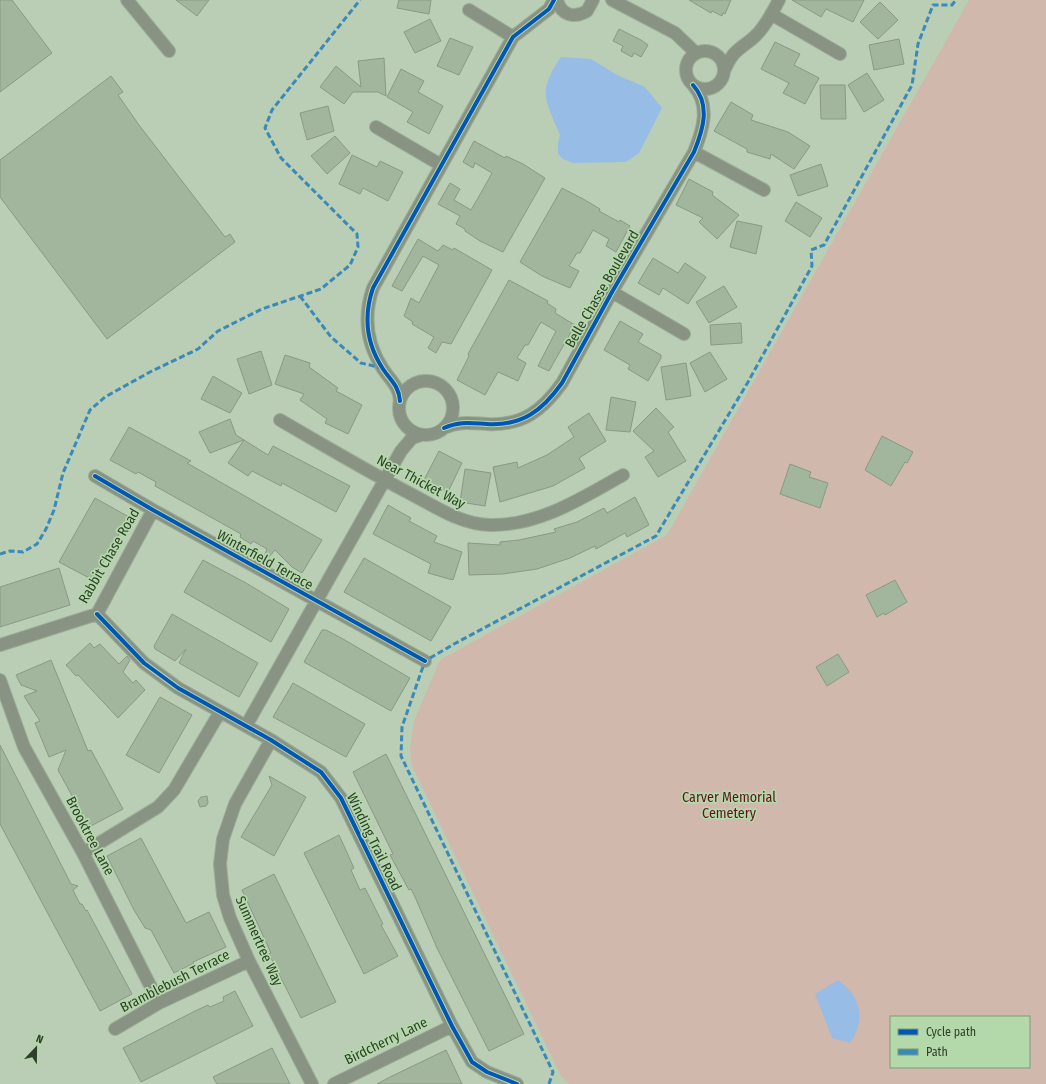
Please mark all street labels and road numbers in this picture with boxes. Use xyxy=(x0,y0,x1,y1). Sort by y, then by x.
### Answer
street label: Belle Chasse Boulevard xyxy=(561,227,643,351)
street label: Near Thicket Way xyxy=(374,452,469,513)
street label: Rabbit Chase Road xyxy=(75,505,143,607)
street label: Winterfield Terrace xyxy=(214,526,316,594)
street label: Winding Trail Road xyxy=(343,790,405,894)
street label: Brooktree Lane xyxy=(62,794,118,878)
street label: Summertree Way xyxy=(232,893,287,989)
street label: Bramblebush Terrace xyxy=(117,946,233,1016)
street label: Birdcherry Lane xyxy=(342,1014,430,1068)

